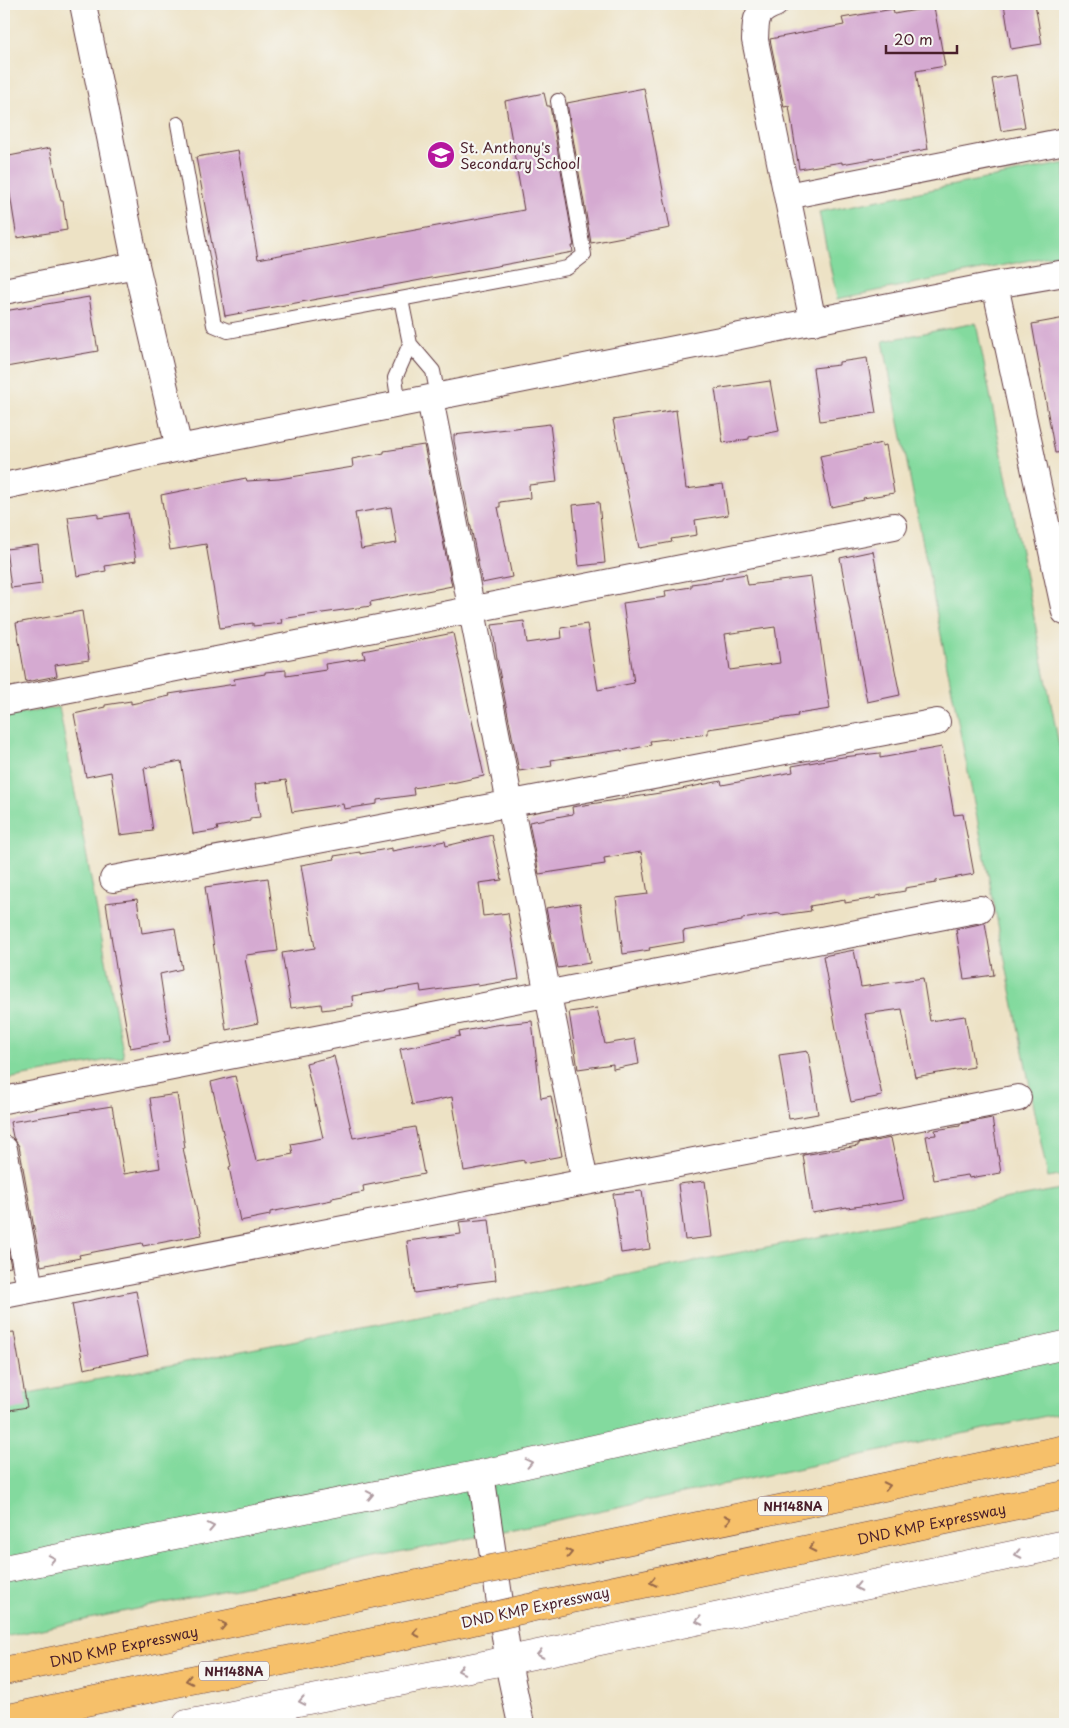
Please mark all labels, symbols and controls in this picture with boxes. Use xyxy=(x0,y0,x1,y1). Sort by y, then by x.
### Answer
scale bar xyxy=(886,22,958,54)
text: 20 m xyxy=(894,27,933,50)
place label: St. Anthony's Secondary School xyxy=(460,137,580,174)
school or university icon: St. Anthony's Secondary School xyxy=(426,140,456,170)
one-way arrow xyxy=(525,1458,534,1469)
one-way arrow xyxy=(882,1481,891,1492)
one-way arrow xyxy=(366,1491,375,1501)
road number: NH148NA xyxy=(758,1496,828,1515)
street label: DND KMP Expressway xyxy=(855,1497,1007,1549)
one-way arrow xyxy=(723,1515,732,1525)
one-way arrow xyxy=(206,1523,215,1533)
one-way arrow xyxy=(808,1542,817,1553)
one-way arrow xyxy=(564,1548,573,1558)
one-way arrow xyxy=(1013,1548,1022,1559)
one-way arrow xyxy=(47,1554,56,1565)
one-way arrow xyxy=(649,1576,658,1587)
street label: DND KMP Expressway xyxy=(459,1581,611,1633)
one-way arrow xyxy=(854,1582,863,1592)
one-way arrow xyxy=(695,1615,704,1625)
street label: DND KMP Expressway xyxy=(47,1620,200,1672)
one-way arrow xyxy=(218,1620,227,1631)
one-way arrow xyxy=(412,1627,421,1637)
one-way arrow xyxy=(536,1648,545,1659)
road number: NH148NA xyxy=(199,1662,269,1680)
one-way arrow xyxy=(457,1664,466,1674)
one-way arrow xyxy=(184,1674,193,1685)
one-way arrow xyxy=(298,1696,307,1706)

